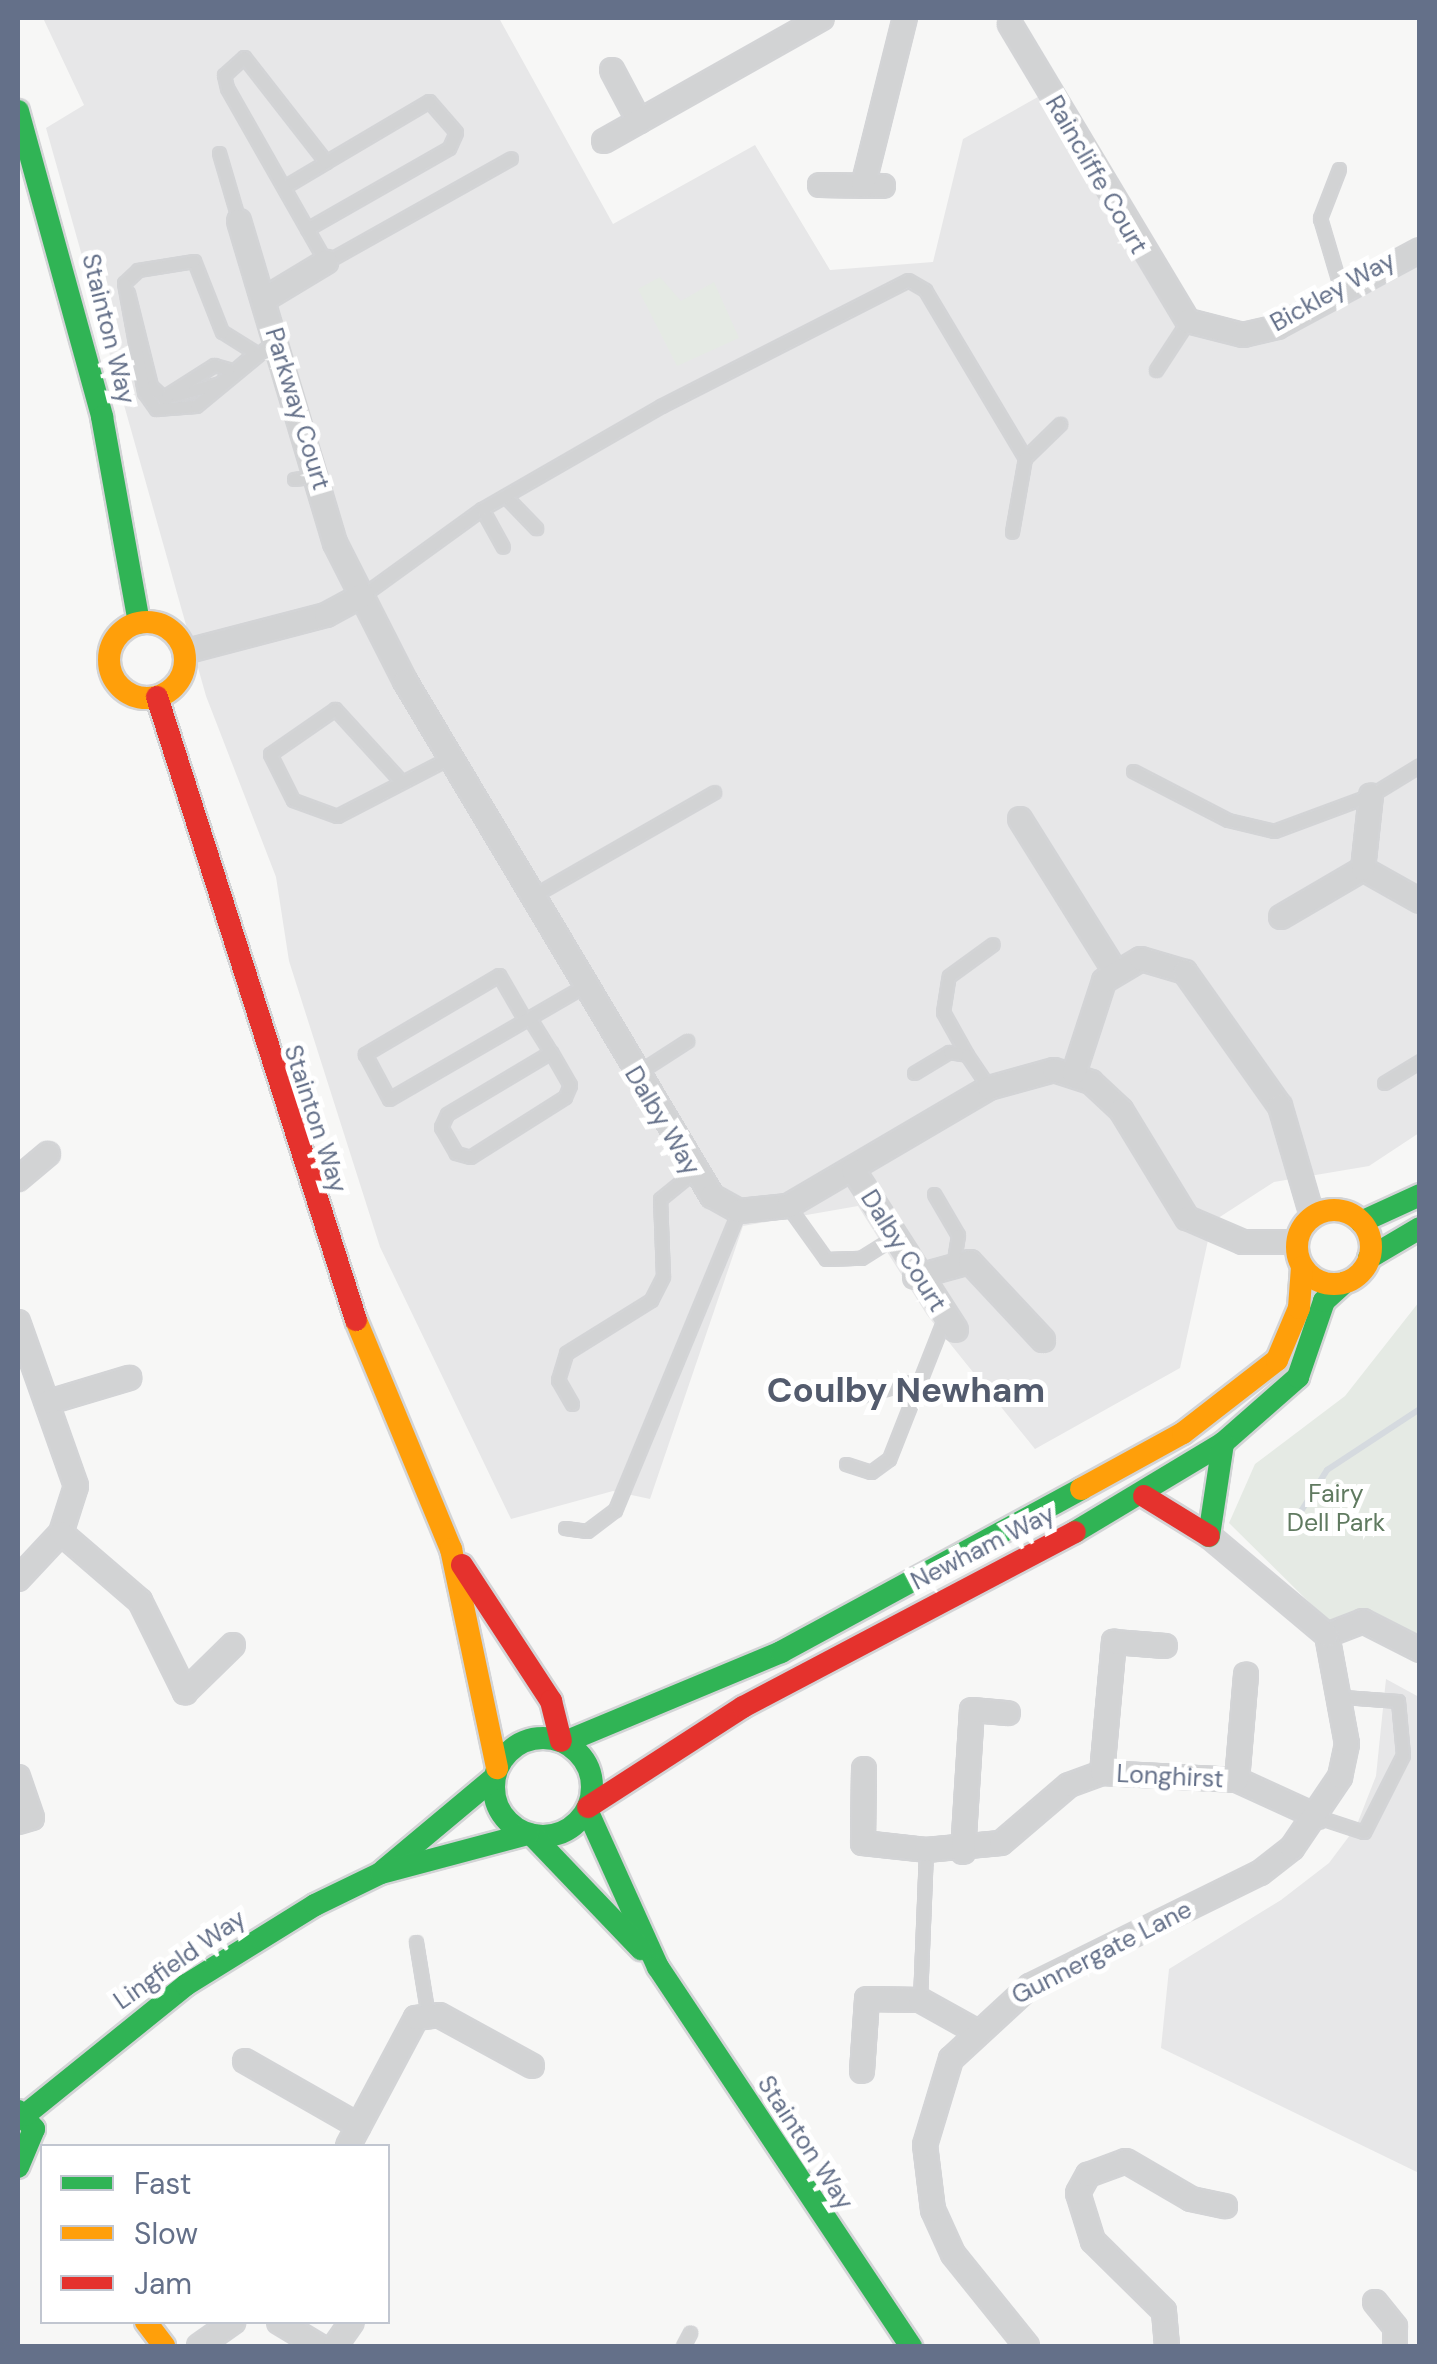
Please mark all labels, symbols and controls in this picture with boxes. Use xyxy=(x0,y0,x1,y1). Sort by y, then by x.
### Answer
street label: Raincliffe Court xyxy=(1039,91,1153,259)
street label: Bickley Way xyxy=(1265,245,1401,339)
street label: Stainton Way xyxy=(75,251,141,407)
street label: Parkway Court xyxy=(258,324,336,494)
street label: Stainton Way xyxy=(277,1041,353,1197)
street label: Dalby Way xyxy=(618,1061,706,1181)
street label: Dalby Court xyxy=(854,1185,952,1317)
district label: Coulby Newham xyxy=(767,1369,1045,1411)
park label: Fairy Dell Park xyxy=(1287,1480,1385,1539)
street label: Newham Way xyxy=(906,1499,1060,1597)
street label: Longhirst xyxy=(1116,1759,1224,1795)
street label: Gunnergate Lane xyxy=(1007,1895,1197,2011)
street label: Lingfield Way xyxy=(108,1904,252,2016)
street label: Stainton Way xyxy=(751,2070,859,2216)
legend xyxy=(40,2144,390,2324)
text: Fast xyxy=(134,2164,192,2203)
text: Slow xyxy=(134,2214,198,2253)
text: Jam xyxy=(134,2264,192,2303)

